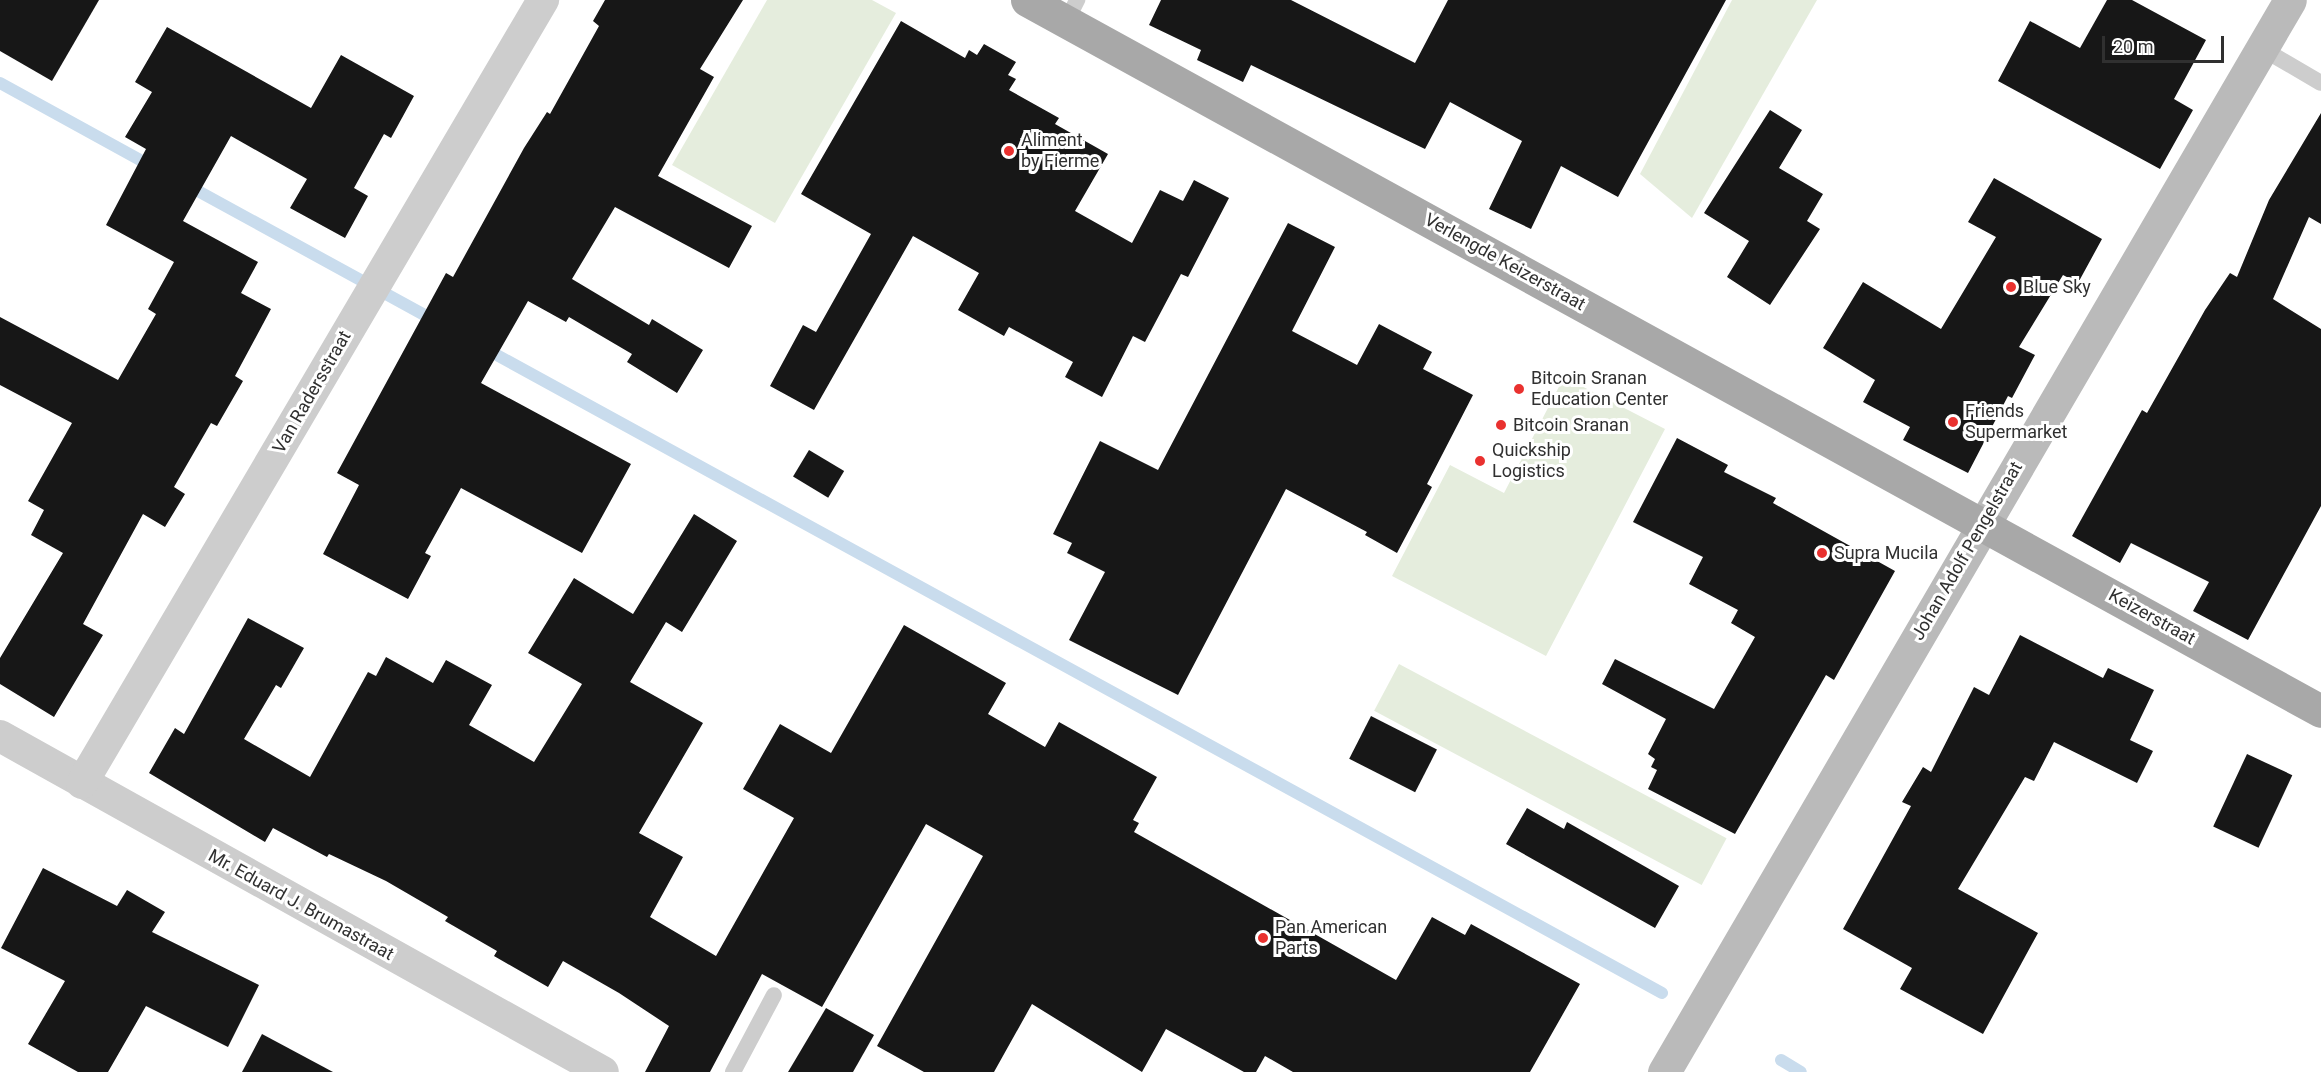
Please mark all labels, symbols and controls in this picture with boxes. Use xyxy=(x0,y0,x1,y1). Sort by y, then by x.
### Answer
scale bar xyxy=(2105,24,2226,62)
text: 20 m xyxy=(2113,36,2153,57)
place label: Aliment by Fierme xyxy=(1021,130,1099,172)
marker: Aliment by Fierme xyxy=(1002,144,1016,158)
street label: Verlengde Keizerstraat xyxy=(1421,209,1589,315)
place label: Blue Sky xyxy=(2023,276,2091,298)
marker: Blue Sky xyxy=(2004,280,2018,294)
street label: Van Radersstraat xyxy=(268,327,356,457)
place label: Bitcoin Sranan Education Center xyxy=(1531,368,1668,410)
marker: Bitcoin Sranan Education Center xyxy=(1512,382,1526,396)
place label: Friends Supermarket xyxy=(1965,401,2067,444)
place label: Bitcoin Sranan xyxy=(1513,414,1629,436)
marker: Friends Supermarket xyxy=(1946,415,1960,429)
marker: Bitcoin Sranan xyxy=(1494,418,1508,432)
place label: Quickship Logistics xyxy=(1492,440,1571,482)
marker: Quickship Logistics xyxy=(1473,454,1487,468)
street label: Johan Adolf Pengelstraat xyxy=(1907,458,2027,644)
place label: Supra Mucila xyxy=(1834,542,1938,564)
marker: Supra Mucila xyxy=(1815,546,1829,560)
street label: Keizerstraat xyxy=(2105,584,2199,650)
street label: Mr. Eduard J. Brumastraat xyxy=(204,845,398,965)
place label: Pan American Parts xyxy=(1275,917,1387,960)
marker: Pan American Parts xyxy=(1256,931,1270,945)

